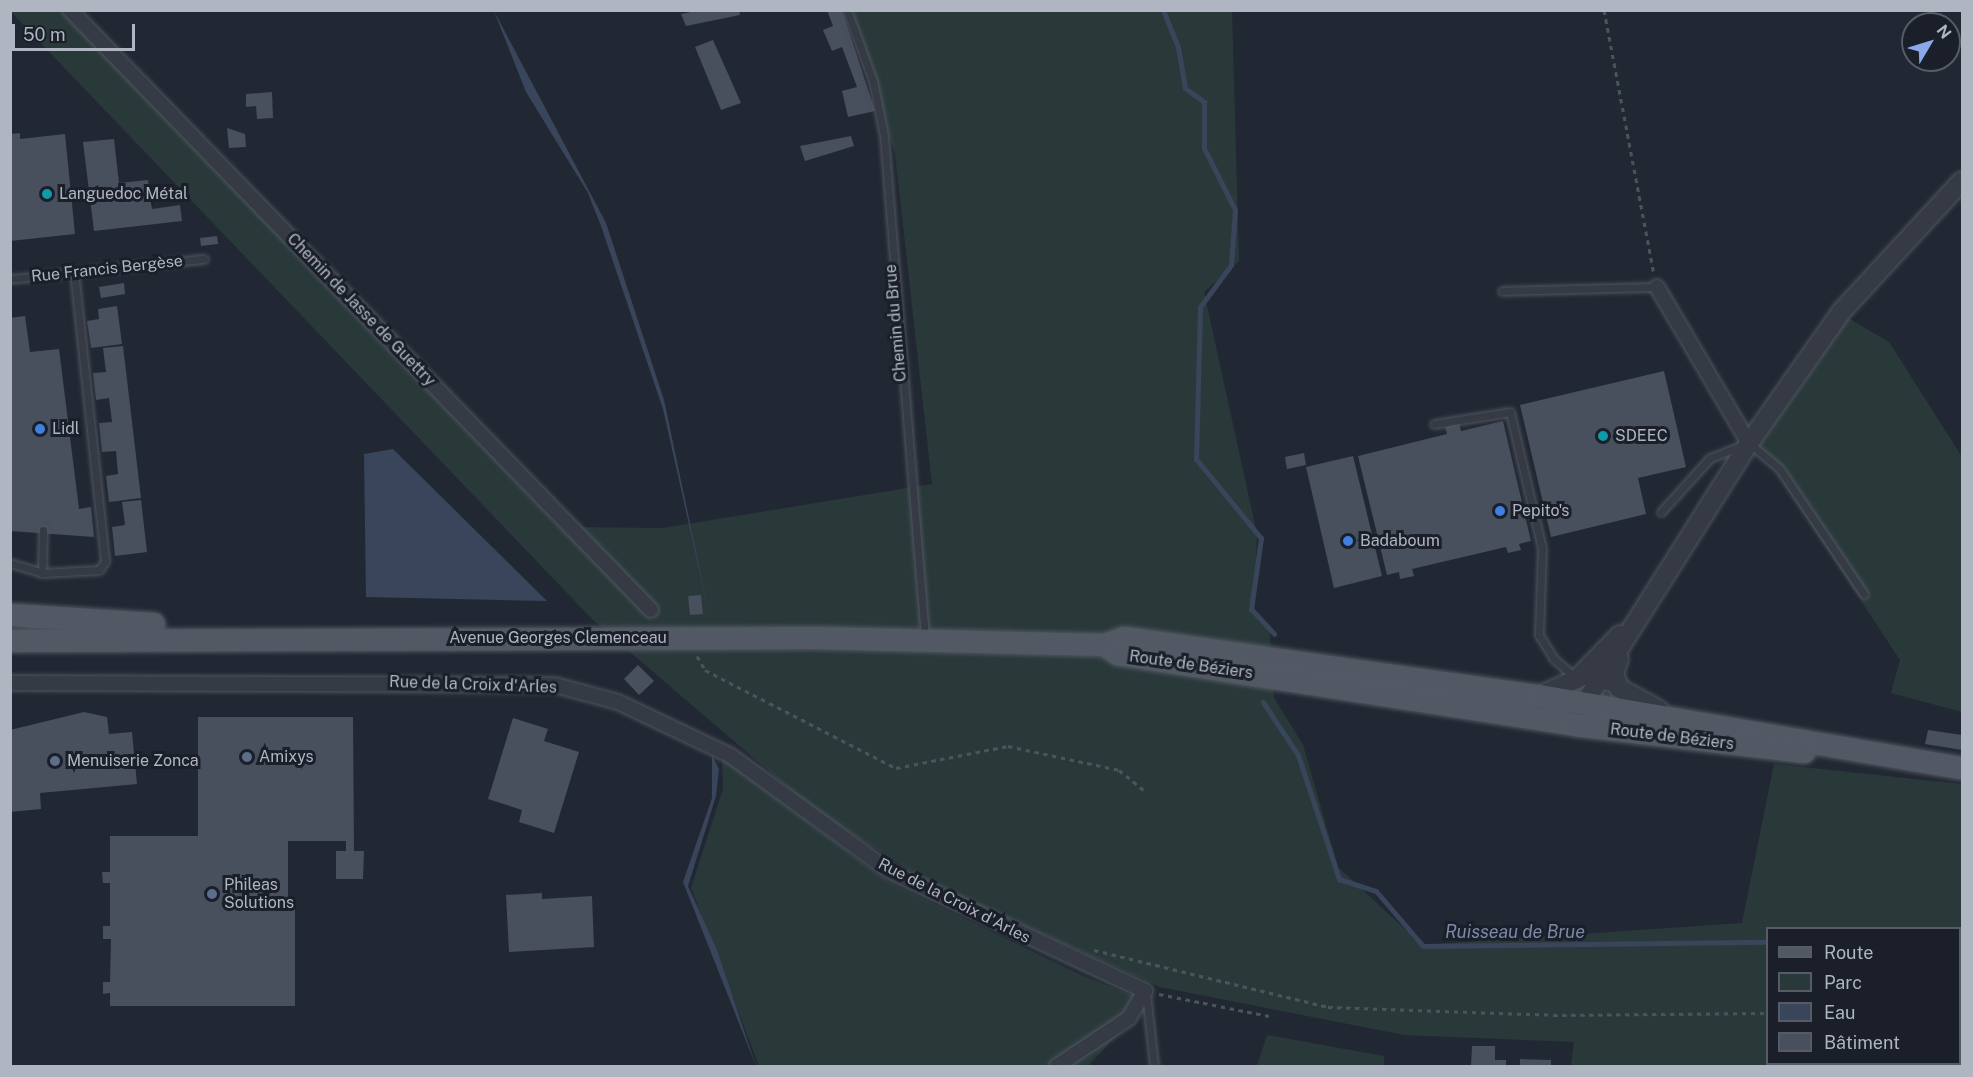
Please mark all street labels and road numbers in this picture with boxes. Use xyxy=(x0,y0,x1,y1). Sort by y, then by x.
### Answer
street label: Chemin de Jasse de Guettry xyxy=(283,229,439,391)
street label: Rue Francis Bergèse xyxy=(30,251,184,287)
street label: Chemin du Brue xyxy=(881,263,911,383)
street label: Avenue Georges Clemenceau xyxy=(449,628,667,648)
street label: Route de Béziers xyxy=(1128,647,1254,683)
street label: Rue de la Croix d'Arles xyxy=(388,672,558,698)
street label: Route de Béziers xyxy=(1609,720,1735,754)
street label: Rue de la Croix d'Arles xyxy=(875,854,1033,948)

